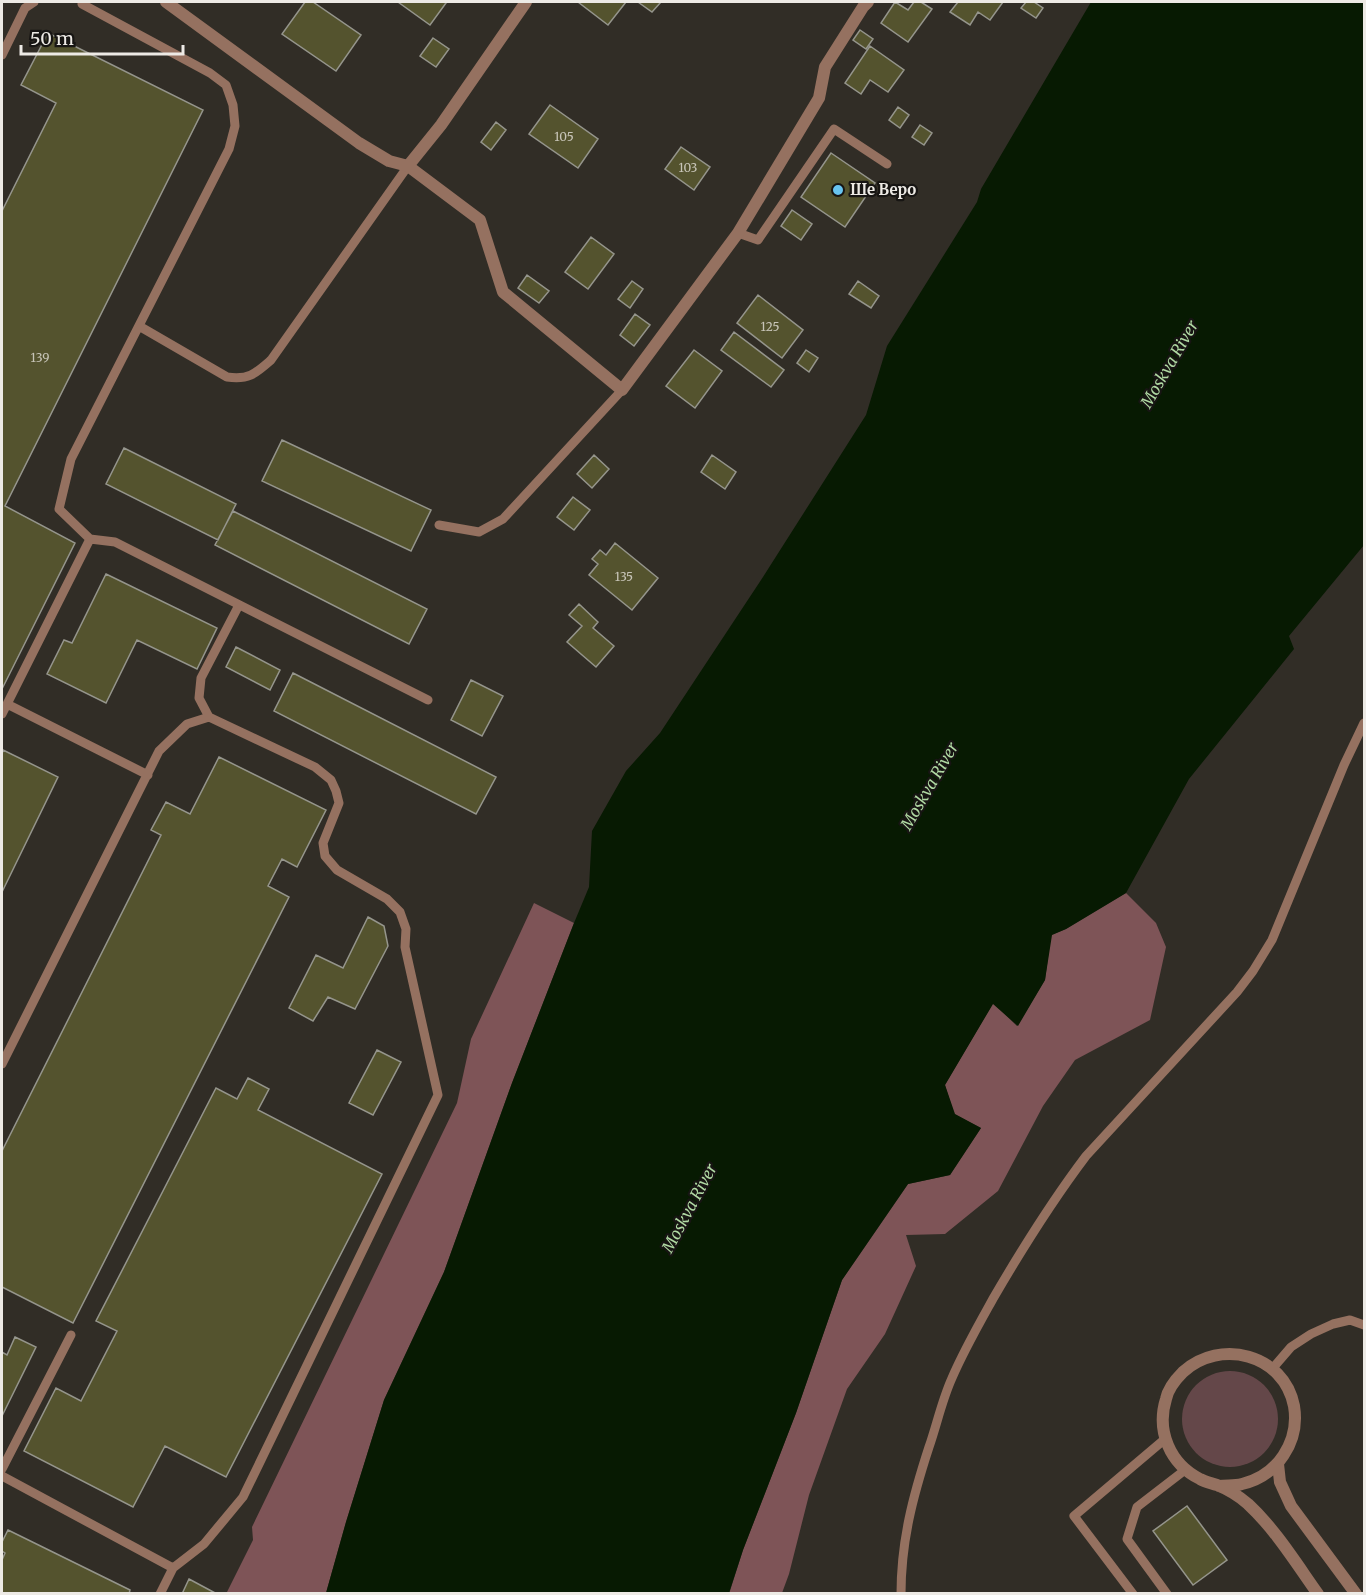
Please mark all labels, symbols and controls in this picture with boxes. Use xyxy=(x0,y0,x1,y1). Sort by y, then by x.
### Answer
scale bar xyxy=(21,18,183,56)
text: 50 m xyxy=(30,27,74,50)
house number: 105 xyxy=(554,129,574,144)
house number: 103 xyxy=(679,160,698,175)
place label: Ше Веро xyxy=(850,180,916,199)
marker: Ше Веро xyxy=(831,183,845,197)
water label: Moskva River xyxy=(1135,316,1202,412)
house number: 125 xyxy=(761,319,779,334)
house number: 139 xyxy=(31,350,49,365)
house number: 135 xyxy=(615,569,633,584)
water label: Moskva River xyxy=(895,738,962,834)
water label: Moskva River xyxy=(657,1160,721,1257)

